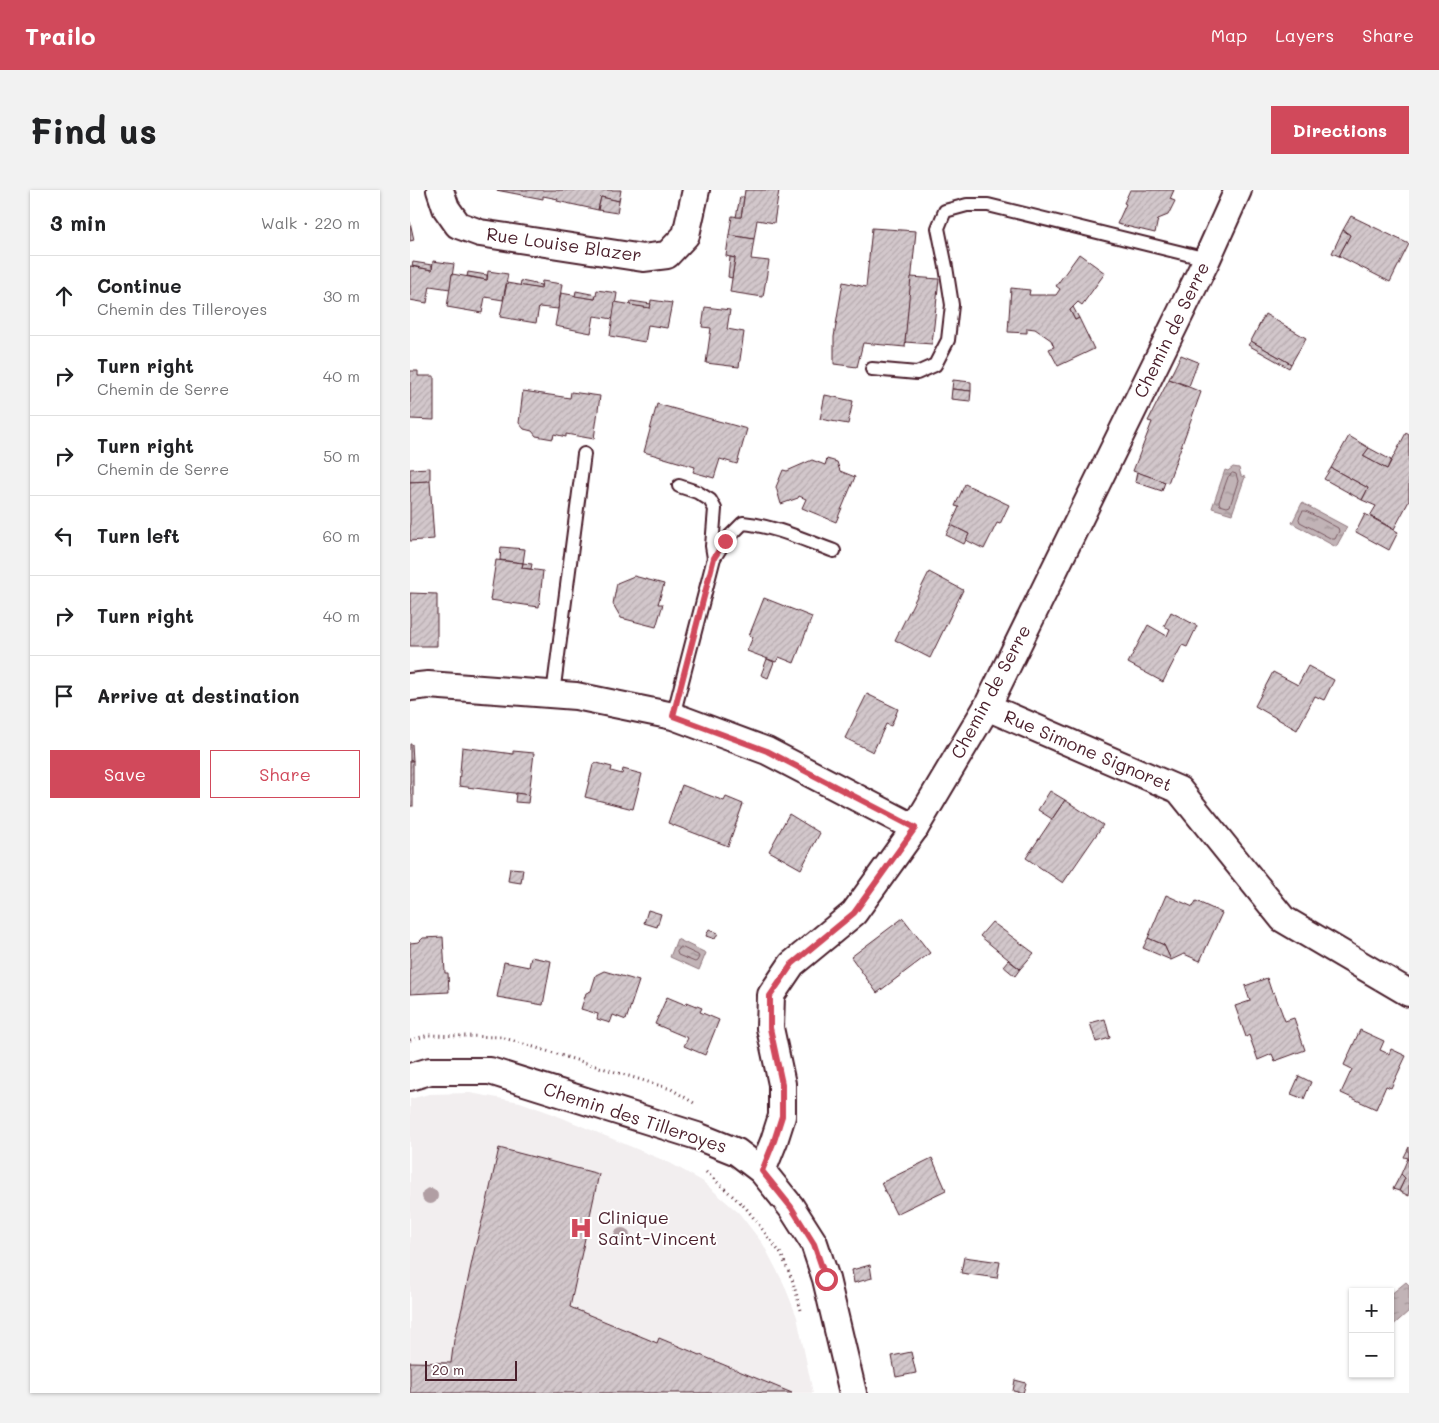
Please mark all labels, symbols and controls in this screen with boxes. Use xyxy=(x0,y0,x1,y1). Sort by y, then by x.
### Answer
text: Trailo xyxy=(25,20,96,51)
text: Map xyxy=(1211,23,1247,47)
text: Layers xyxy=(1275,23,1334,47)
text: Share xyxy=(1362,23,1414,47)
button: Directions xyxy=(1271,106,1409,154)
text: Find us xyxy=(30,107,157,153)
text: 3 min xyxy=(50,209,106,236)
text: Walk · 220 m xyxy=(261,212,360,233)
street label: Rue Louise Blazer xyxy=(485,221,643,267)
street label: Chemin de Serre xyxy=(1128,258,1214,402)
text: Continue xyxy=(97,273,182,298)
icon: ahead xyxy=(50,282,78,310)
text: 30 m xyxy=(323,285,360,306)
text: Chemin des Tilleroyes xyxy=(97,298,267,319)
text: Turn right xyxy=(97,353,194,378)
icon: right xyxy=(50,362,78,390)
text: 40 m xyxy=(323,365,360,386)
text: Chemin de Serre xyxy=(97,378,229,399)
text: Turn right xyxy=(97,433,194,458)
icon: right xyxy=(50,442,78,470)
text: 50 m xyxy=(323,445,360,466)
text: Chemin de Serre xyxy=(97,458,229,479)
icon: left xyxy=(50,522,78,550)
text: Turn left xyxy=(97,523,180,548)
text: 60 m xyxy=(323,525,360,546)
route end xyxy=(714,530,737,553)
icon: right xyxy=(50,602,78,630)
text: Turn right xyxy=(97,603,194,628)
text: 40 m xyxy=(323,605,360,626)
street label: Chemin de Serre xyxy=(945,620,1036,763)
icon: arrive xyxy=(50,682,78,710)
text: Arrive at destination xyxy=(97,683,300,708)
street label: Rue Simone Signoret xyxy=(1001,704,1176,796)
button: Save xyxy=(50,750,200,798)
button: Share xyxy=(210,750,360,798)
street label: Chemin des Tilleroyes xyxy=(541,1076,730,1158)
place label: Clinique Saint-Vincent xyxy=(598,1205,717,1250)
hospital icon: Clinique Saint-Vincent xyxy=(568,1215,594,1241)
route start xyxy=(815,1268,838,1291)
map controls xyxy=(1349,1288,1394,1378)
button: + xyxy=(1349,1288,1394,1333)
button: − xyxy=(1349,1333,1394,1378)
scale bar xyxy=(425,1358,518,1381)
text: 20 m xyxy=(432,1360,464,1379)

